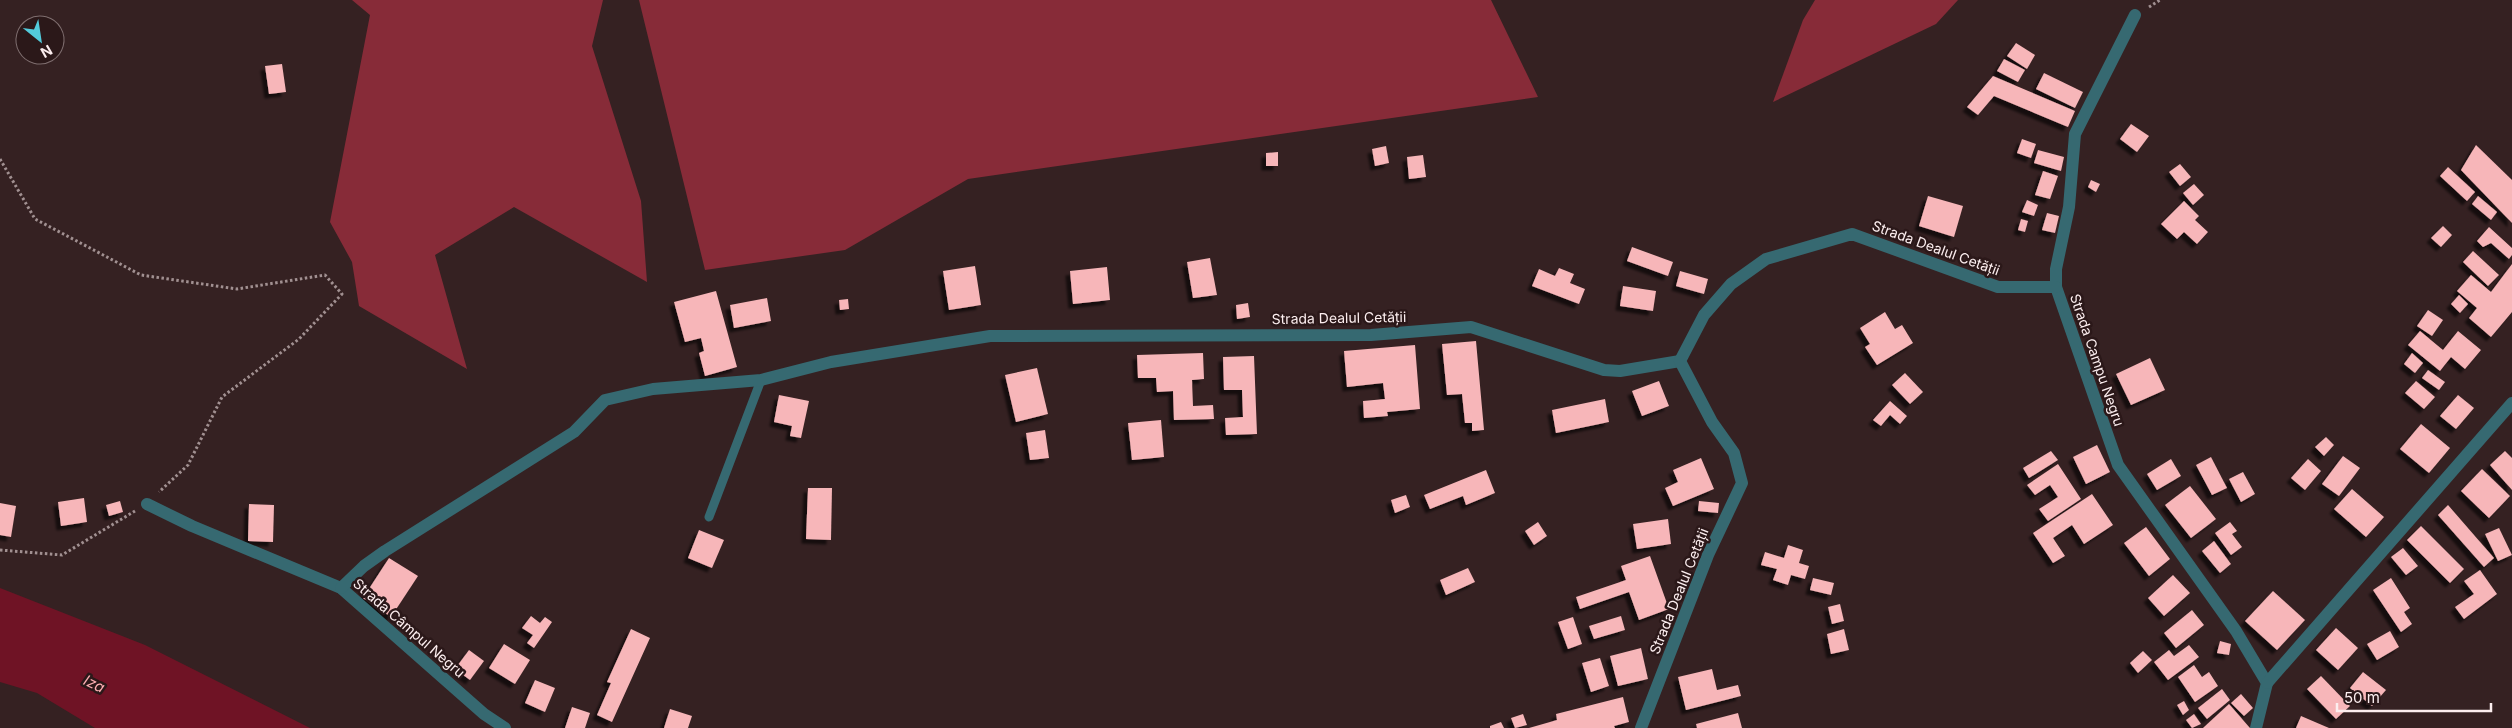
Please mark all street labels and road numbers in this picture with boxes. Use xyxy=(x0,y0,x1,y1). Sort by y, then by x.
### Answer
street label: Strada Dealul Cetății xyxy=(1870,217,2002,279)
street label: Strada Campu Negru xyxy=(2067,291,2128,428)
street label: Strada Dealul Cetății xyxy=(1272,308,1406,328)
street label: Strada Dealul Cetății xyxy=(1645,525,1713,657)
street label: Strada Câmpul Negru xyxy=(350,574,469,681)

